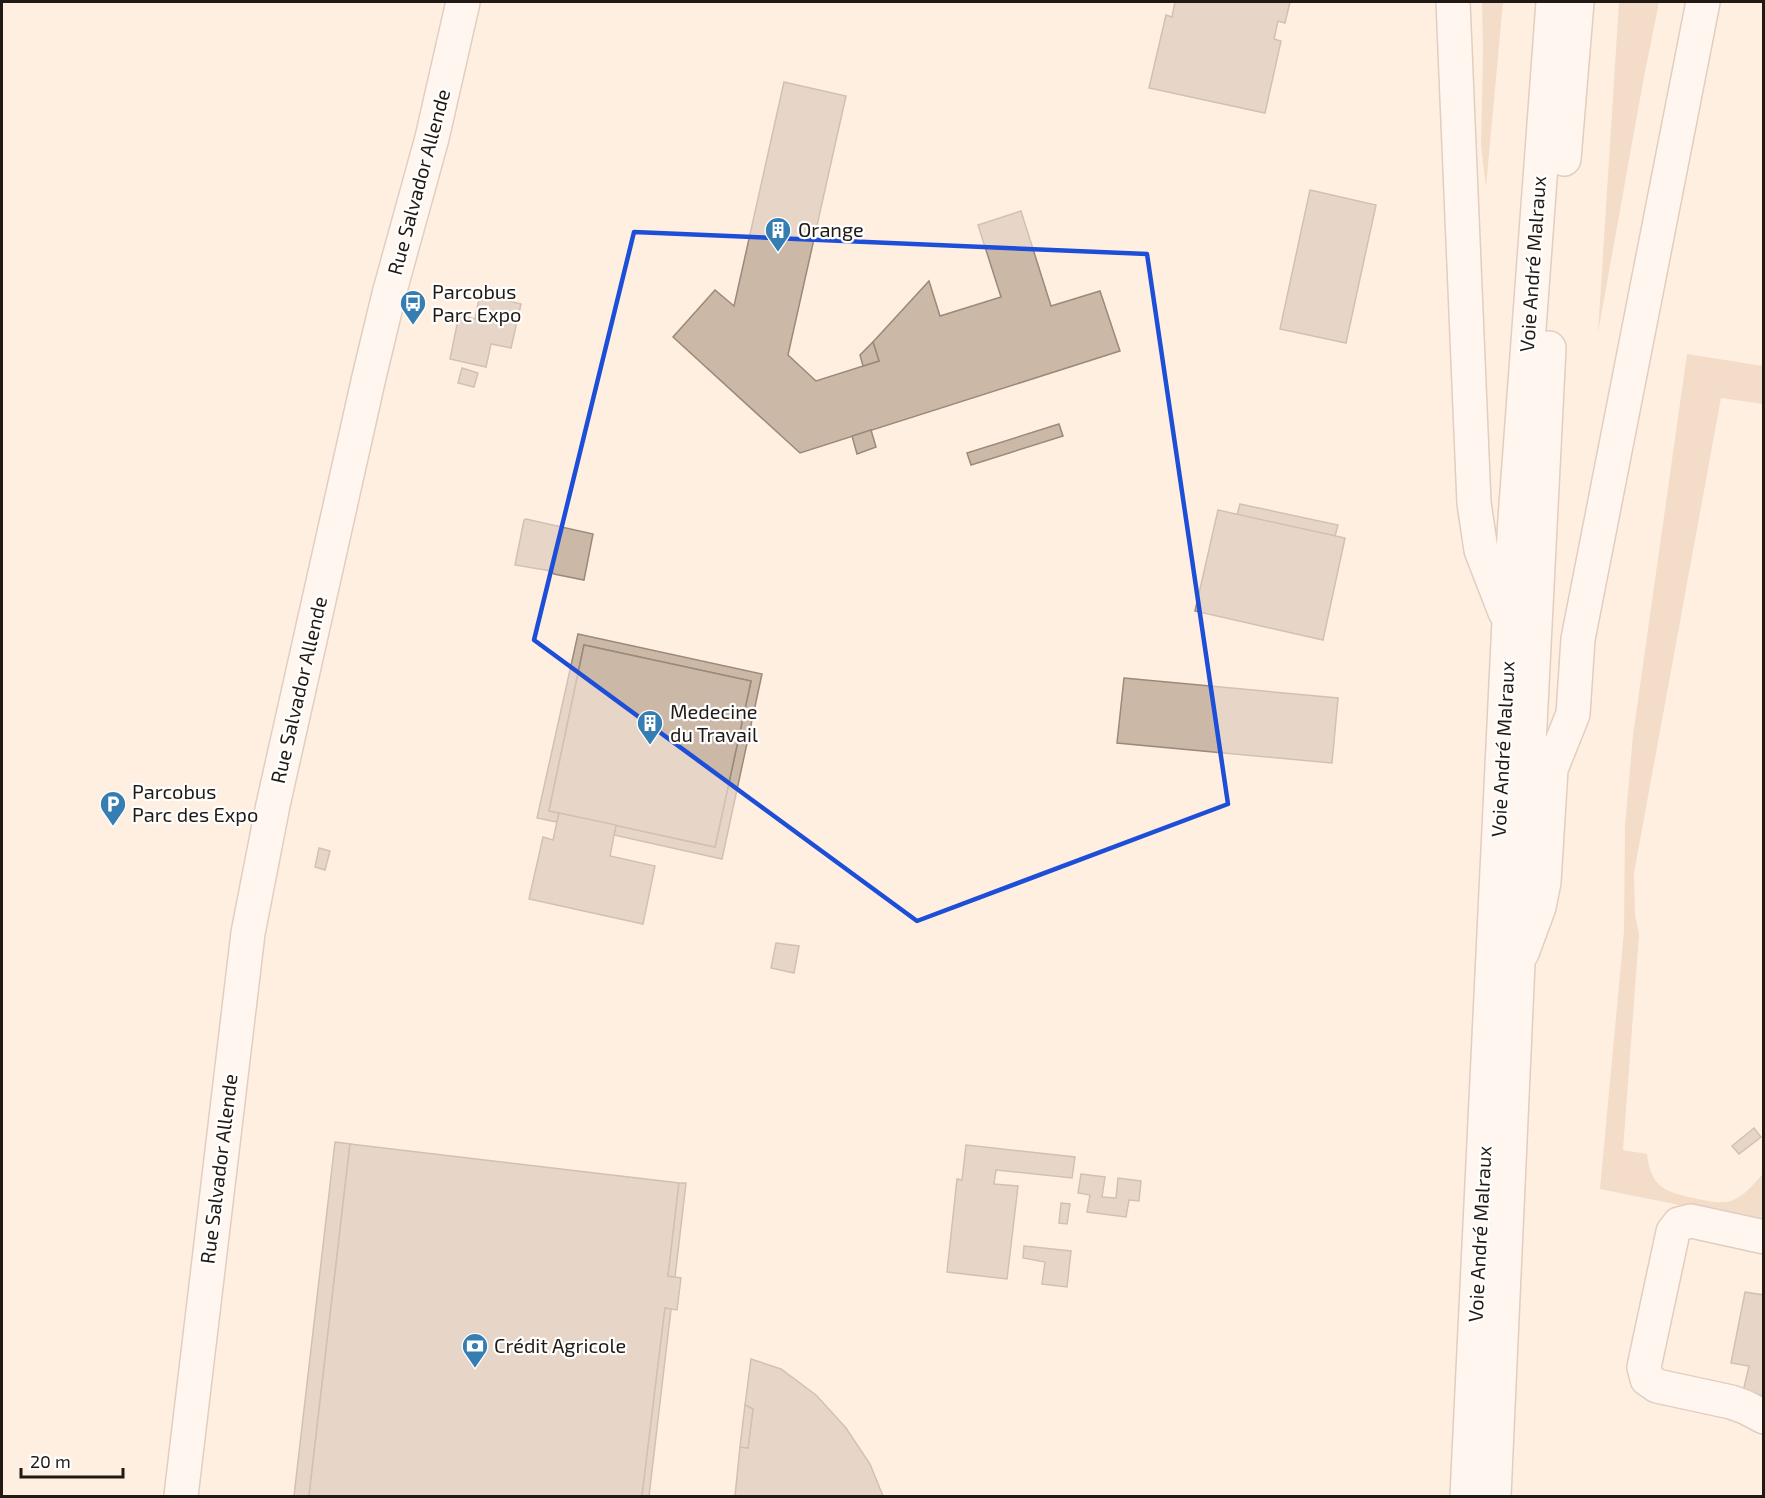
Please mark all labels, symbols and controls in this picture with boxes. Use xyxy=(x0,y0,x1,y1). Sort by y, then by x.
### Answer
street label: Rue Salvador Allende xyxy=(382,86,454,277)
street label: Voie André Malraux xyxy=(1514,175,1550,353)
building icon: Orange xyxy=(763,215,793,253)
place label: Orange xyxy=(798,217,864,241)
place label: Parcobus Parc Expo xyxy=(432,279,521,326)
bus stop icon: Parcobus Parc Expo xyxy=(398,288,428,326)
street label: Rue Salvador Allende xyxy=(265,594,331,786)
street label: Voie André Malraux xyxy=(1485,660,1519,838)
place label: Medecine du Travail xyxy=(670,699,758,746)
building icon: Medecine du Travail xyxy=(635,708,665,746)
place label: Parcobus Parc des Expo xyxy=(132,779,258,826)
parking icon: Parcobus Parc des Expo xyxy=(98,789,128,827)
street label: Rue Salvador Allende xyxy=(194,1072,242,1265)
street label: Voie André Malraux xyxy=(1462,1145,1496,1323)
bank icon: Crédit Agricole xyxy=(460,1331,490,1369)
place label: Crédit Agricole xyxy=(494,1333,626,1357)
scale bar xyxy=(21,1441,123,1479)
text: 20 m xyxy=(30,1450,71,1472)

